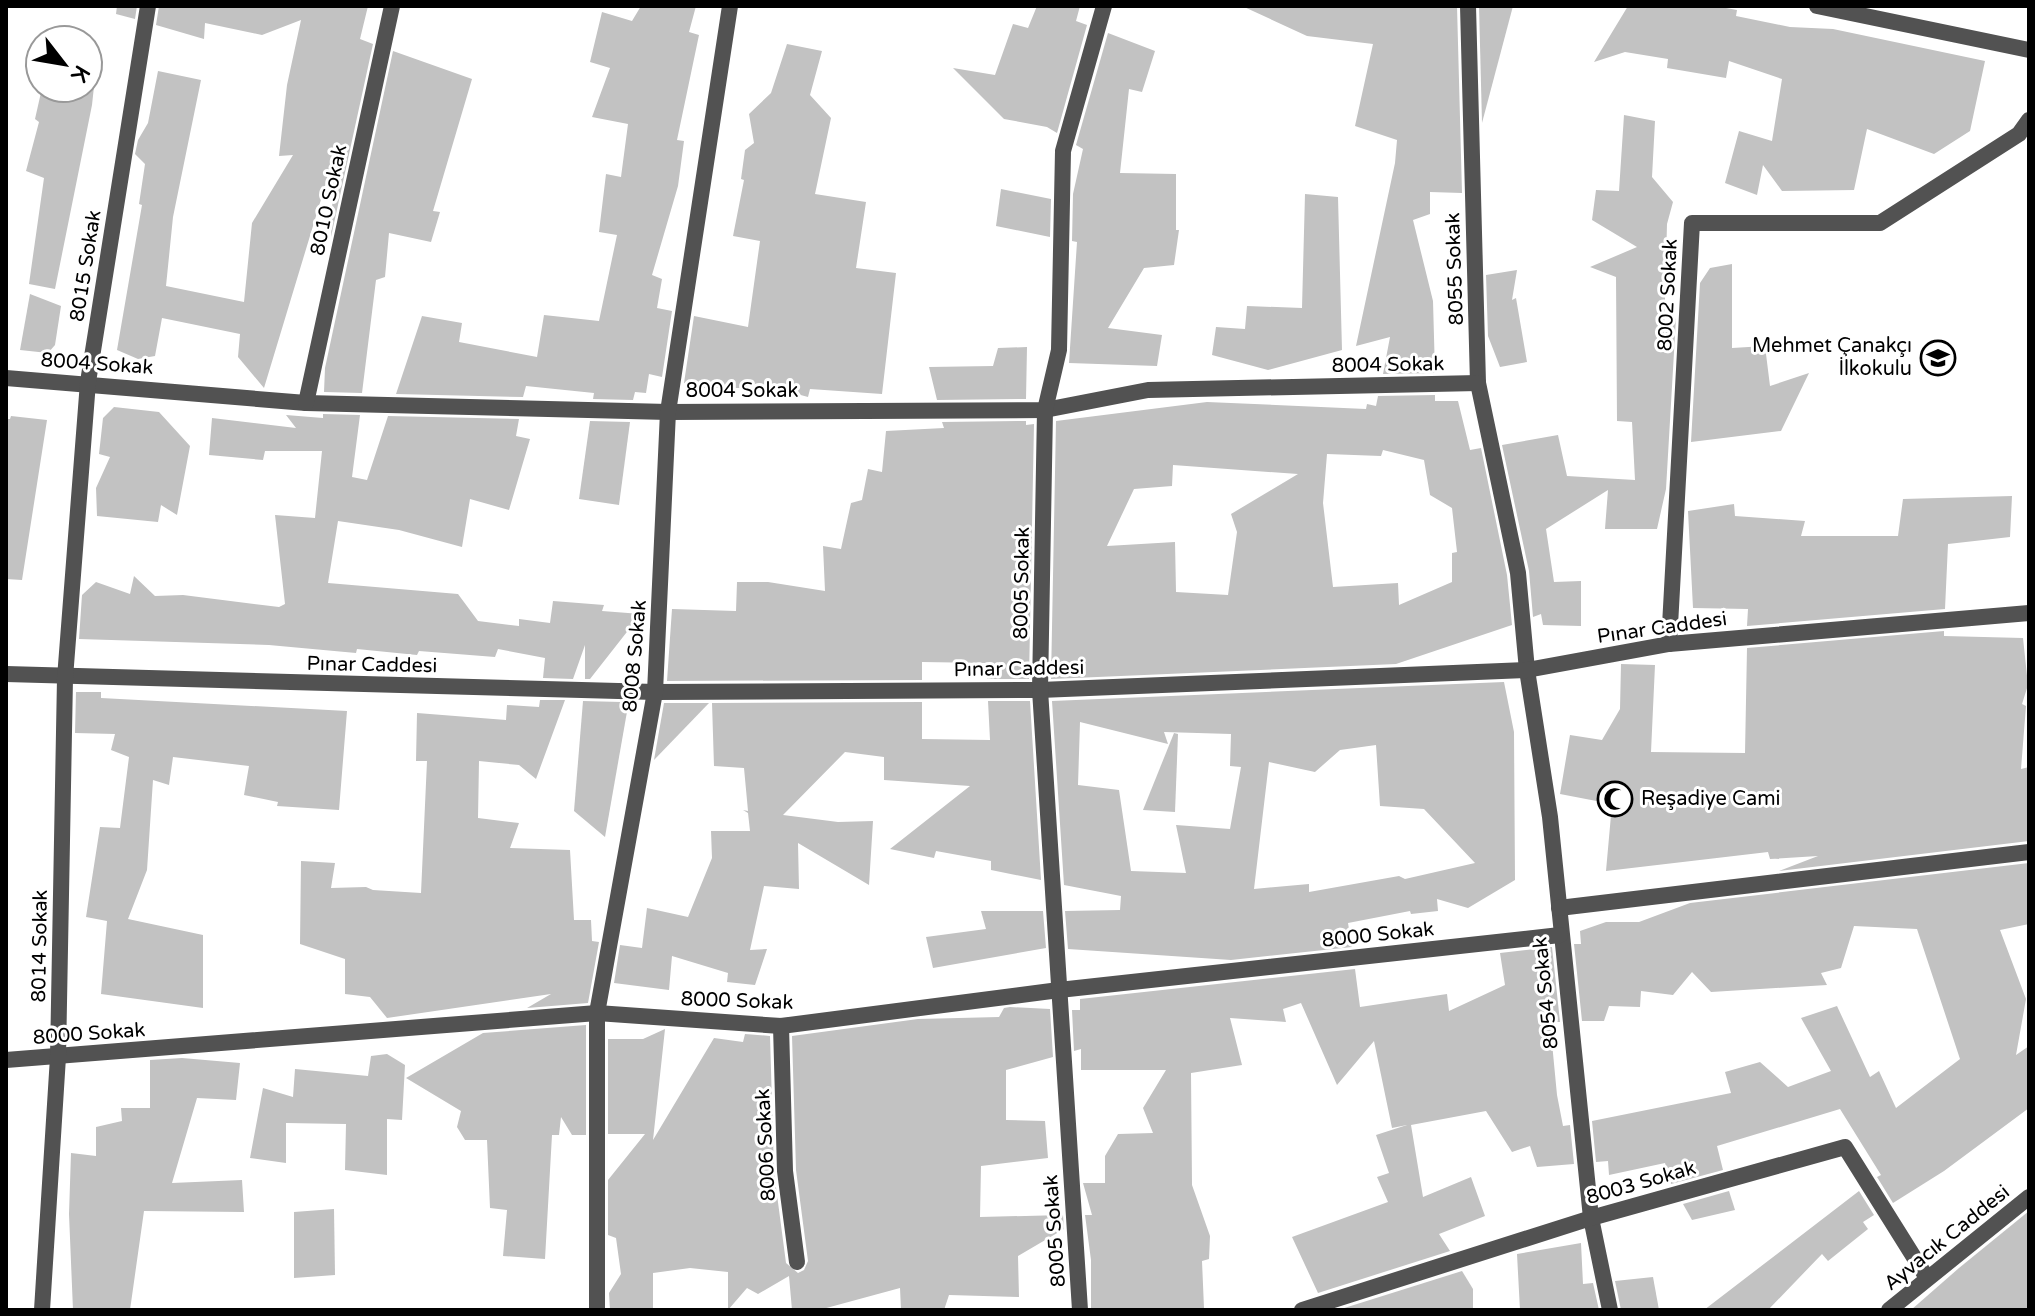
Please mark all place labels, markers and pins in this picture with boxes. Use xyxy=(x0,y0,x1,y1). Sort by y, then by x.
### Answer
place label: Mehmet Çanakçı İlkokulu xyxy=(1752,334,1912,381)
school or university icon: Mehmet Çanakçı İlkokulu xyxy=(1919,339,1957,377)
mosque icon: Reşadiye Cami xyxy=(1596,780,1634,818)
place label: Reşadiye Cami xyxy=(1641,787,1781,811)

